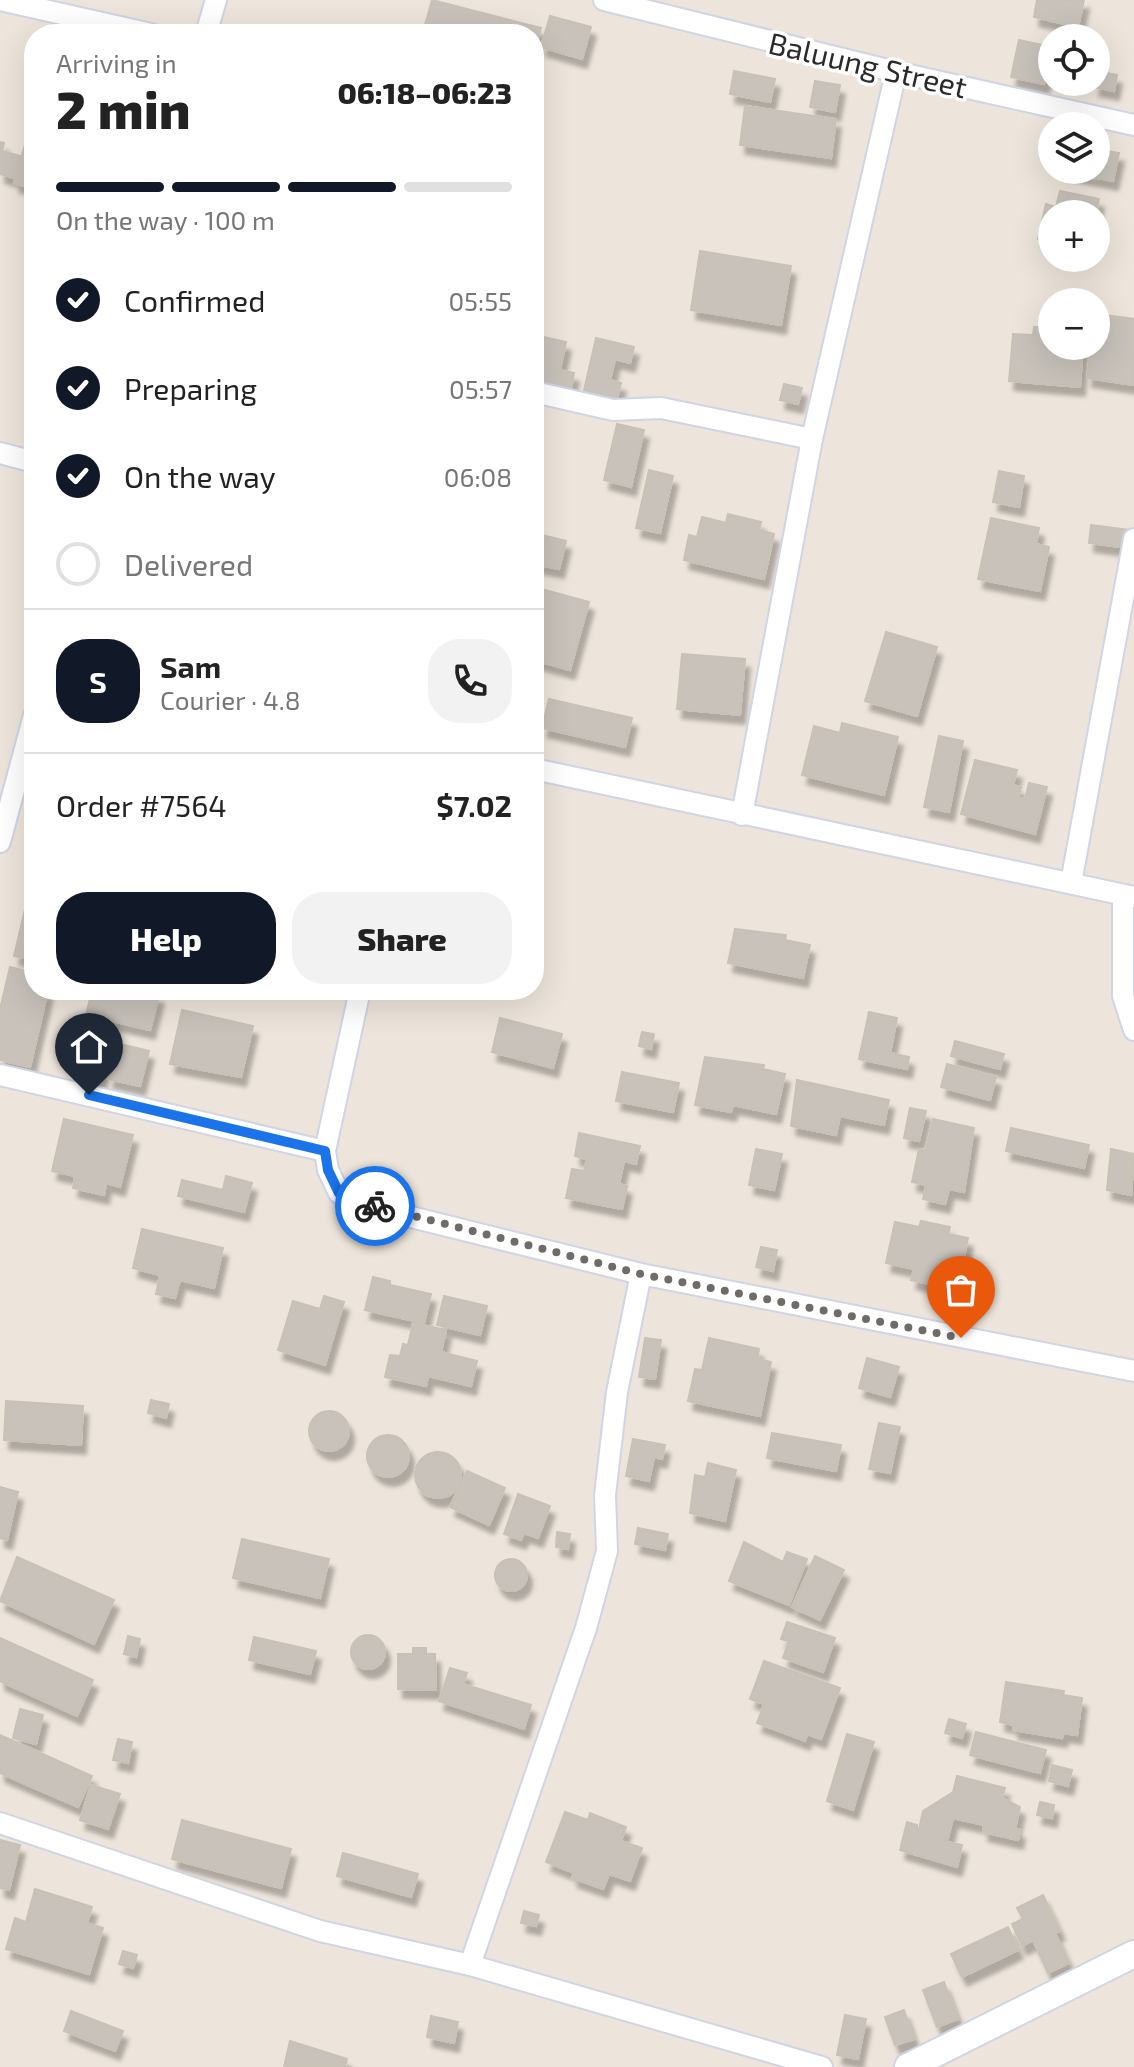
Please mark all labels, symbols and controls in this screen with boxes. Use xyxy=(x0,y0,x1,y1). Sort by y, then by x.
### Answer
street label: Baluung Street xyxy=(765,24,971,104)
map controls xyxy=(1038,24,1110,360)
button: locate xyxy=(1038,24,1110,96)
text: Arriving in xyxy=(56,47,177,78)
text: 06:18–06:23 xyxy=(337,74,512,110)
text: 2 min xyxy=(56,77,191,139)
button: layers xyxy=(1038,112,1110,184)
button: + xyxy=(1038,200,1110,272)
text: On the way · 100 m xyxy=(56,204,275,235)
icon: check xyxy=(56,278,100,322)
text: Confirmed xyxy=(124,282,265,318)
text: 05:55 xyxy=(448,285,512,316)
button: − xyxy=(1038,288,1110,360)
icon: check xyxy=(56,366,100,410)
text: Preparing xyxy=(124,370,257,406)
text: 05:57 xyxy=(449,373,512,404)
icon: check xyxy=(56,454,100,498)
text: On the way xyxy=(124,458,276,494)
text: 06:08 xyxy=(444,461,512,492)
text: Delivered xyxy=(124,546,253,582)
button: phone xyxy=(428,639,512,723)
text: Sam xyxy=(160,648,221,684)
text: S xyxy=(89,663,107,699)
text: Courier · 4.8 xyxy=(160,684,301,715)
text: Order #7564 xyxy=(56,787,227,823)
text: $7.02 xyxy=(436,787,512,823)
button: Help xyxy=(56,892,276,984)
button: Share xyxy=(292,892,512,984)
pin xyxy=(55,1013,123,1095)
icon: home xyxy=(67,1025,111,1069)
courier xyxy=(335,1166,415,1246)
icon: bike xyxy=(353,1184,397,1228)
pin xyxy=(927,1256,995,1338)
icon: bag xyxy=(939,1268,983,1312)

